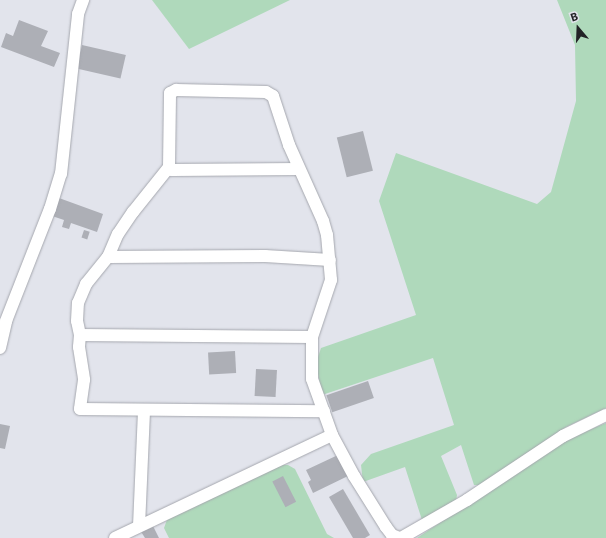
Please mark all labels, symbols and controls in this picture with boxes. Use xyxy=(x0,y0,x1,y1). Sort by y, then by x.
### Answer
north arrow xyxy=(558,8,598,48)
text: B xyxy=(568,8,580,24)

